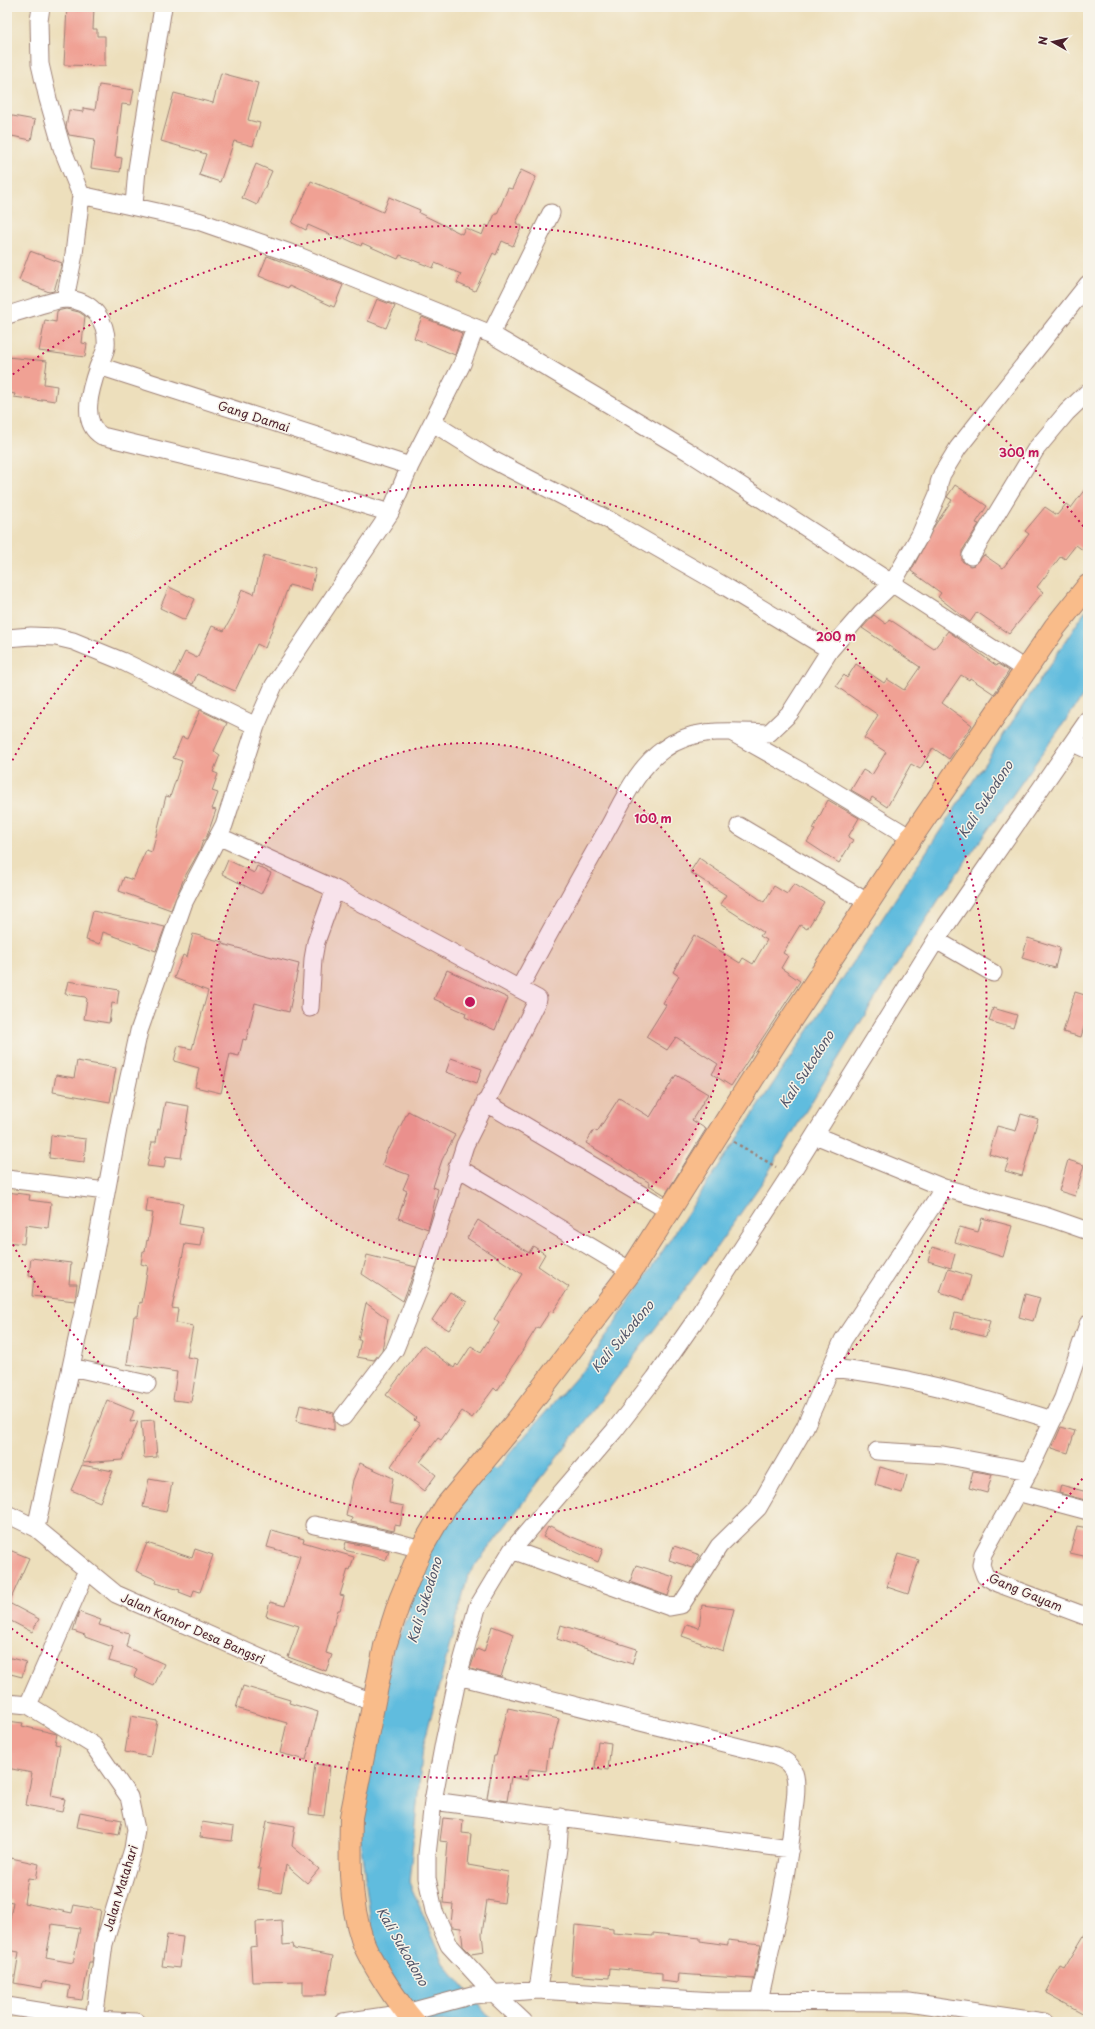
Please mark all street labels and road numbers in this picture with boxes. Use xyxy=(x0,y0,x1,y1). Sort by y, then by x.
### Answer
street label: Gang Damai xyxy=(216,396,292,436)
street label: Gang Gayam xyxy=(987,1568,1066,1616)
street label: Jalan Kantor Desa Bangsri xyxy=(118,1588,268,1668)
street label: Jalan Matahari xyxy=(98,1842,142,1934)

